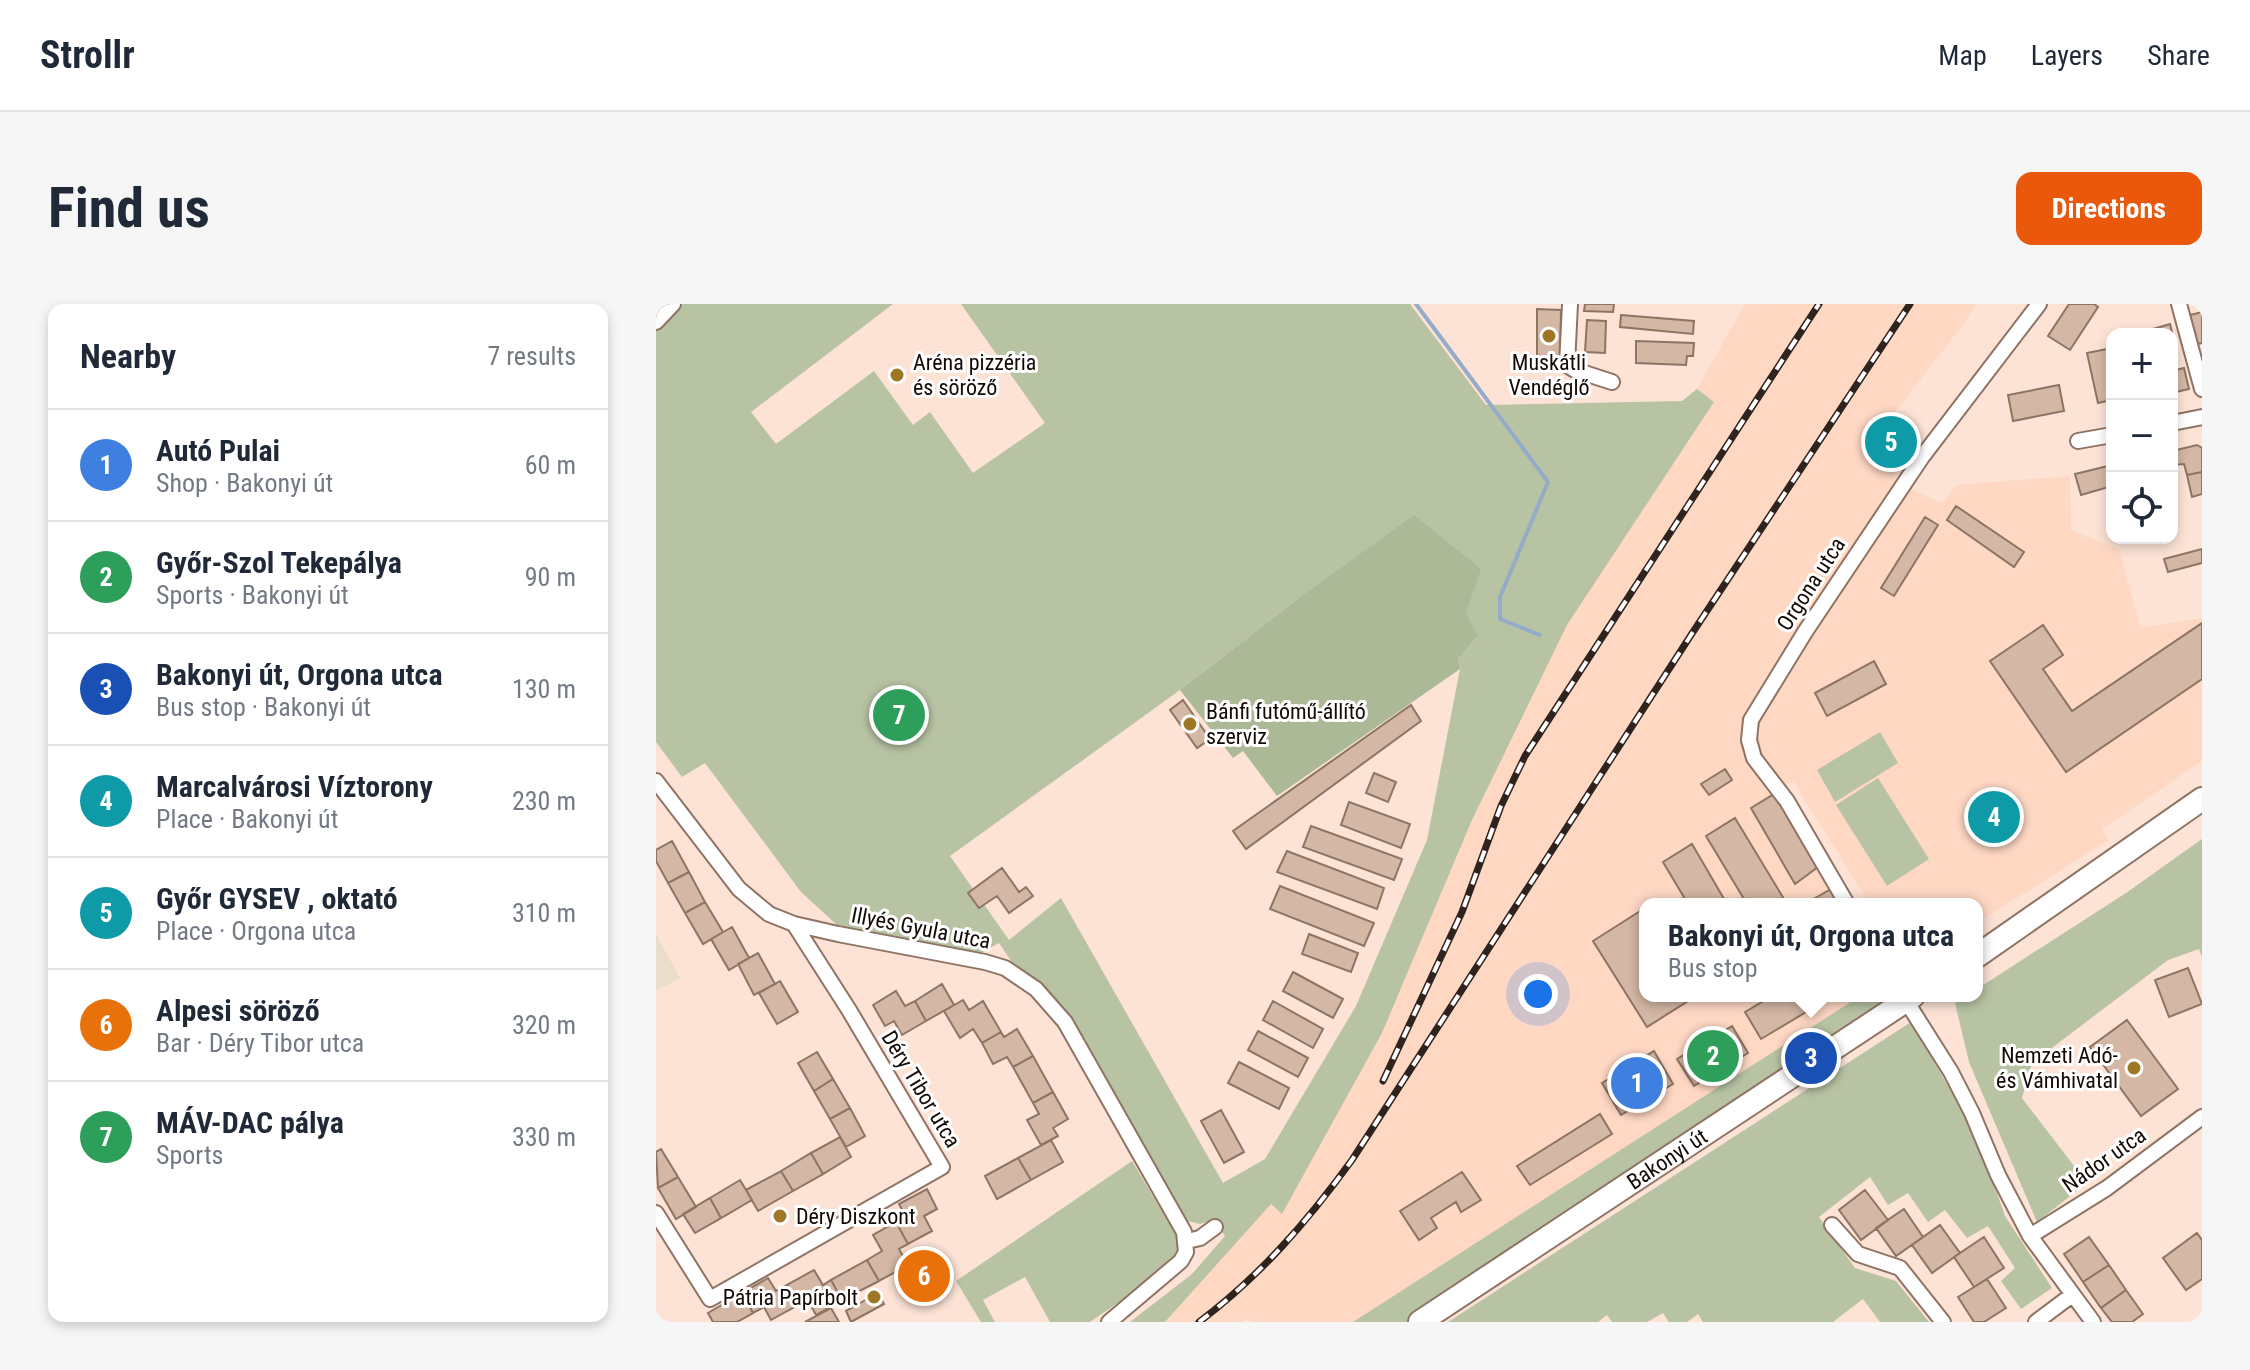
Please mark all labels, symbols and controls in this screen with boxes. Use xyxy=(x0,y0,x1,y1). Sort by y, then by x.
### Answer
text: Strollr xyxy=(40,33,135,77)
text: Map xyxy=(1938,39,1987,72)
text: Layers xyxy=(2031,39,2103,72)
text: Share xyxy=(2147,39,2210,72)
button: Directions xyxy=(2016,172,2202,245)
text: Find us xyxy=(48,175,210,241)
marker: Muskátli Vendéglő xyxy=(1540,327,1558,345)
map controls xyxy=(2106,328,2178,544)
button: + xyxy=(2106,328,2178,400)
text: Nearby xyxy=(80,336,176,376)
text: 7 results xyxy=(487,341,576,371)
place label: Aréna pizzéria és söröző xyxy=(913,350,1036,400)
place label: Muskátli Vendéglő xyxy=(1509,350,1590,400)
marker: Aréna pizzéria és söröző xyxy=(888,366,906,384)
button: − xyxy=(2106,400,2178,472)
pin: 5 xyxy=(1865,412,1917,472)
text: Autó Pulai xyxy=(156,433,280,468)
text: 1 xyxy=(99,450,113,480)
text: 60 m xyxy=(525,450,576,480)
text: Shop · Bakonyi út xyxy=(156,468,333,498)
button: locate xyxy=(2106,472,2178,544)
street label: Orgona utca xyxy=(1772,533,1850,635)
text: Győr-Szol Tekepálya xyxy=(156,545,402,580)
text: 2 xyxy=(99,562,113,592)
text: 90 m xyxy=(525,562,576,592)
text: Sports · Bakonyi út xyxy=(156,580,349,610)
text: Bakonyi út, Orgona utca xyxy=(156,657,443,692)
text: 3 xyxy=(99,674,113,704)
text: 130 m xyxy=(512,674,576,704)
pin: 7 xyxy=(873,685,925,745)
text: Bus stop · Bakonyi út xyxy=(156,692,371,722)
place label: Bánfi futómű-állító szerviz xyxy=(1206,699,1366,749)
marker: Bánfi futómű-állító szerviz xyxy=(1181,715,1199,733)
text: Marcalvárosi Víztorony xyxy=(156,769,433,804)
text: 4 xyxy=(99,786,113,816)
text: 230 m xyxy=(512,786,576,816)
pin: 4 xyxy=(1968,787,2020,847)
text: Place · Bakonyi út xyxy=(156,804,338,834)
text: Győr GYSEV , oktató xyxy=(156,881,398,916)
text: 5 xyxy=(99,898,113,928)
text: 310 m xyxy=(512,898,576,928)
popup xyxy=(1639,898,1983,1002)
street label: Illyés Gyula utca xyxy=(849,902,993,954)
text: Place · Orgona utca xyxy=(156,916,356,946)
text: Bakonyi út, Orgona utca xyxy=(1668,918,1954,953)
text: Bus stop xyxy=(1668,953,1758,983)
your location xyxy=(1518,974,1558,1014)
text: Alpesi söröző xyxy=(156,993,320,1028)
text: 6 xyxy=(99,1010,113,1040)
text: 320 m xyxy=(512,1010,576,1040)
street label: Déry Tibor utca xyxy=(876,1026,966,1152)
pin: 2 xyxy=(1687,1026,1739,1086)
text: Bar · Déry Tibor utca xyxy=(156,1028,364,1058)
pin: 3 xyxy=(1785,1028,1837,1088)
place label: Nemzeti Adó- és Vámhivatal xyxy=(1996,1043,2118,1093)
pin: 1 xyxy=(1611,1053,1663,1113)
marker: Nemzeti Adó- és Vámhivatal xyxy=(2125,1059,2143,1077)
text: MÁV-DAC pálya xyxy=(156,1105,344,1140)
text: 7 xyxy=(99,1122,113,1152)
text: 330 m xyxy=(512,1122,576,1152)
street label: Nádor utca xyxy=(2058,1122,2150,1198)
street label: Bakonyi út xyxy=(1622,1123,1712,1194)
text: Sports xyxy=(156,1140,223,1170)
place label: Déry Diszkont xyxy=(796,1204,915,1229)
marker: Déry Diszkont xyxy=(771,1207,789,1225)
pin: 6 xyxy=(898,1246,950,1306)
place label: Pátria Papírbolt xyxy=(723,1285,858,1310)
marker: Pátria Papírbolt xyxy=(865,1288,883,1306)

